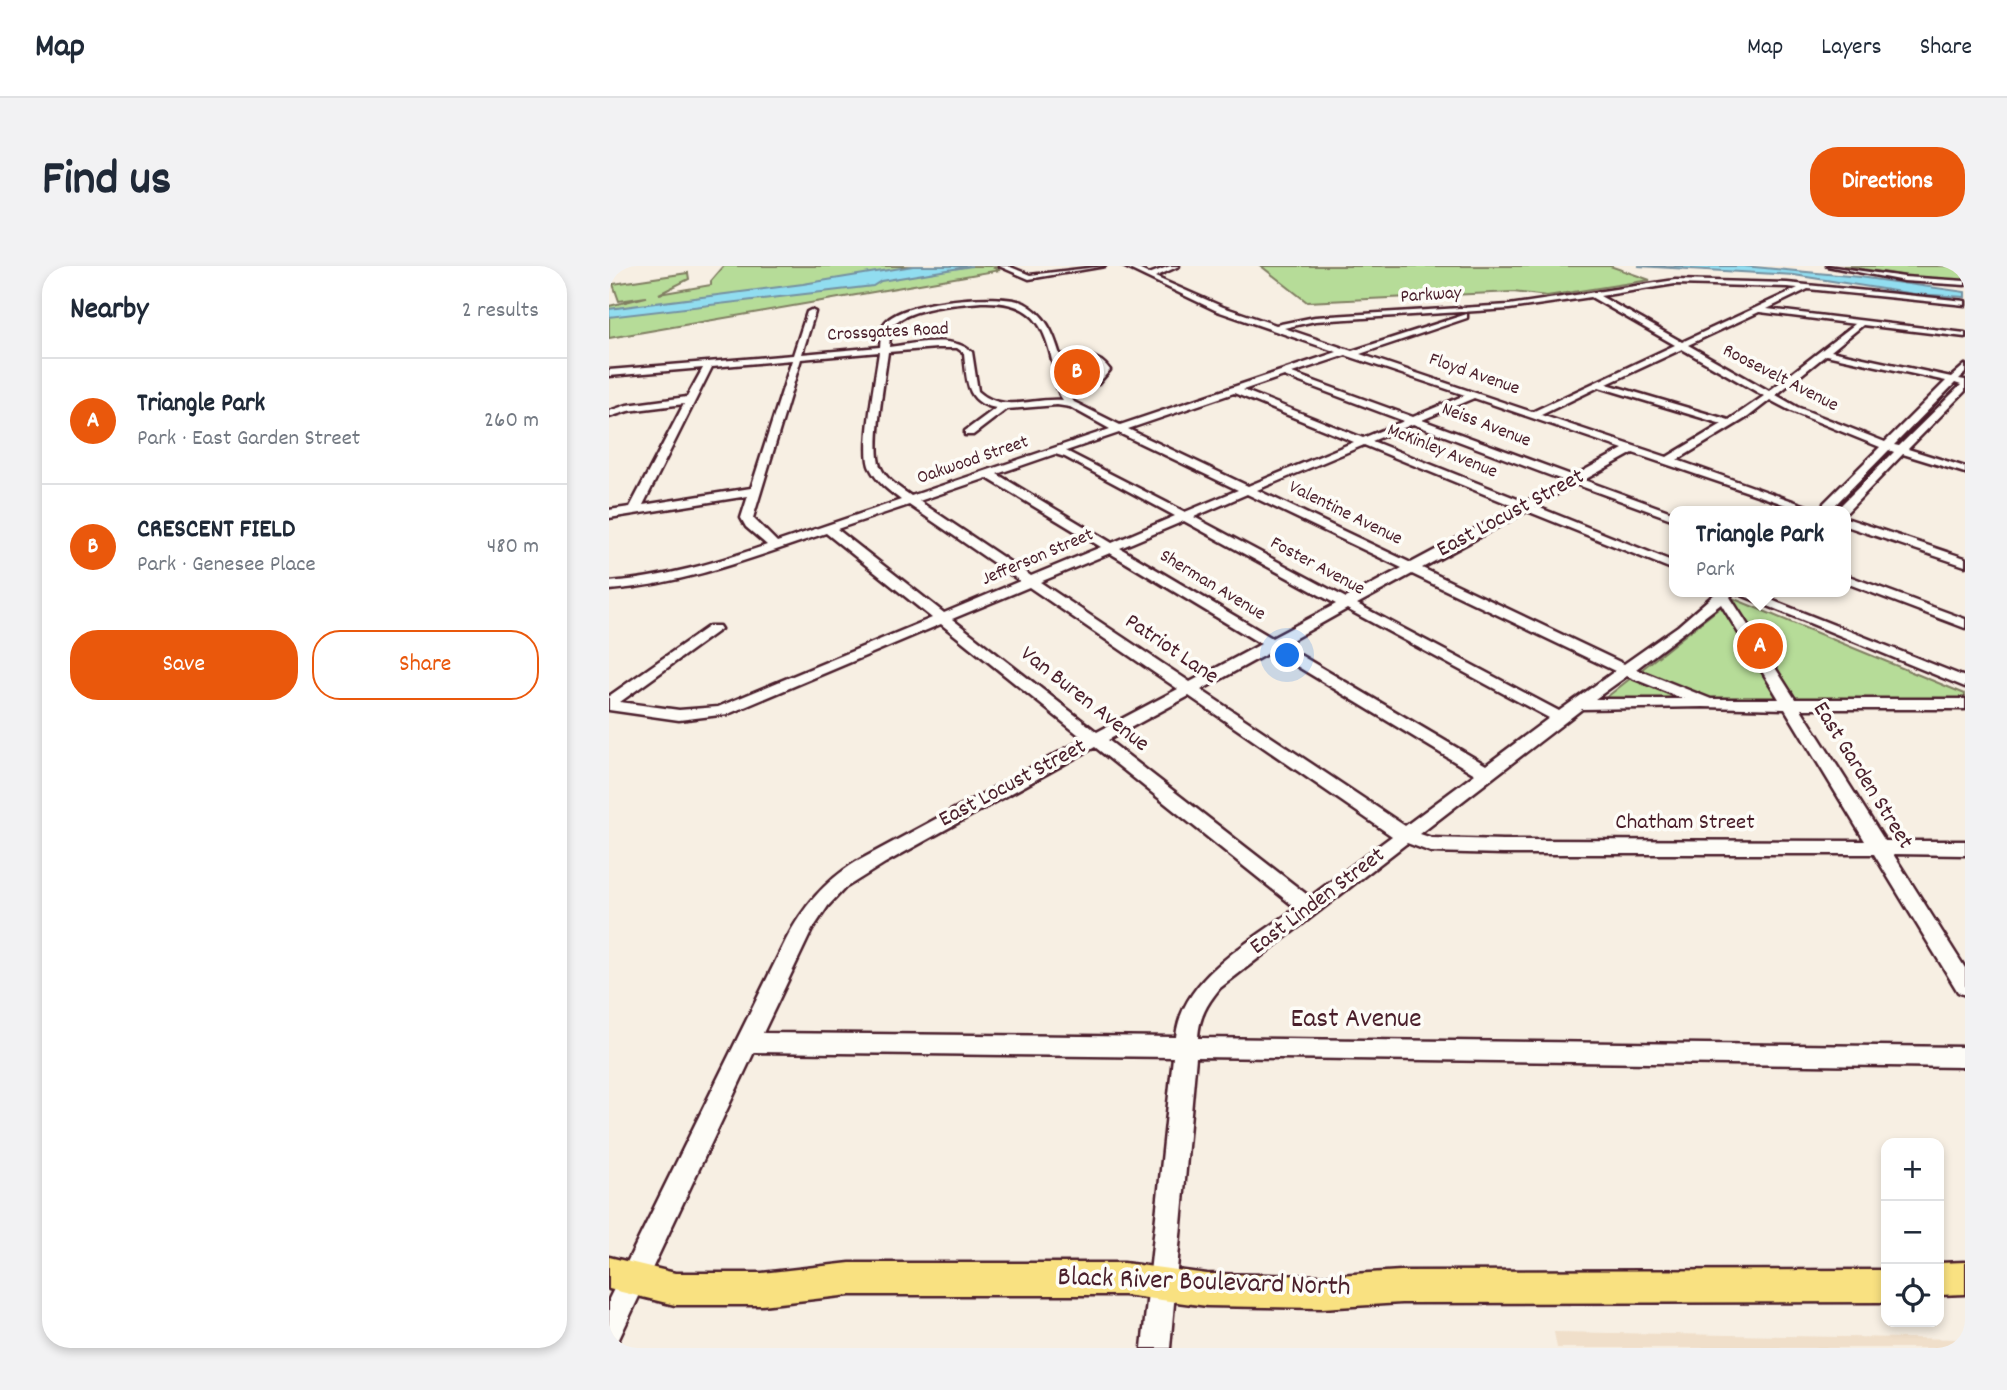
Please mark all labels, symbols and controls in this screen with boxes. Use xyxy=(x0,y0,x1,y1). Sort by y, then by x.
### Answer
text: Map xyxy=(35,25,85,72)
text: Map xyxy=(1747,31,1783,65)
text: Layers xyxy=(1821,31,1882,65)
text: Share xyxy=(1920,31,1972,65)
text: Find us xyxy=(42,147,171,217)
button: Directions xyxy=(1810,147,1965,217)
street label: Parkway xyxy=(1400,280,1463,312)
text: Nearby xyxy=(70,290,148,333)
text: 2 results xyxy=(462,295,539,328)
street label: Crossgates Road xyxy=(827,316,949,350)
street label: Roosevelt Avenue xyxy=(1717,338,1843,420)
pin: B xyxy=(1054,346,1100,398)
street label: Floyd Avenue xyxy=(1425,347,1523,403)
text: Triangle Park xyxy=(137,386,265,423)
street label: Neiss Avenue xyxy=(1437,397,1535,455)
text: A xyxy=(87,405,99,438)
text: 260 m xyxy=(484,405,539,438)
street label: McKinley Avenue xyxy=(1383,418,1501,486)
text: Park · East Garden Street xyxy=(137,423,360,456)
street label: Oakwood Street xyxy=(914,429,1032,493)
street label: East Locust Street xyxy=(1431,461,1591,567)
street label: Valentine Avenue xyxy=(1284,475,1406,553)
popup xyxy=(1669,506,1851,597)
text: CRESCENT FIELD xyxy=(137,512,295,549)
text: Triangle Park xyxy=(1696,517,1824,554)
street label: Jefferson Street xyxy=(978,522,1098,594)
text: B xyxy=(88,531,98,564)
text: 480 m xyxy=(487,531,539,564)
street label: Foster Avenue xyxy=(1265,531,1369,603)
street label: Sherman Avenue xyxy=(1154,544,1270,628)
text: Park · Genesee Place xyxy=(137,549,316,582)
text: Park xyxy=(1696,554,1735,587)
street label: Patriot Lane xyxy=(1117,606,1225,694)
pin: A xyxy=(1737,620,1783,672)
button: Save xyxy=(70,630,298,700)
button: Share xyxy=(312,630,539,700)
your location xyxy=(1270,638,1304,672)
street label: Van Buren Avenue xyxy=(1012,639,1156,761)
street label: East Garden Street xyxy=(1803,696,1921,856)
street label: East Locust Street xyxy=(933,731,1093,837)
street label: Chatham Street xyxy=(1615,807,1755,840)
street label: East Linden Street xyxy=(1244,840,1392,964)
street label: East Avenue xyxy=(1291,1001,1422,1041)
map controls xyxy=(1881,1138,1944,1327)
button: + xyxy=(1881,1138,1944,1201)
button: − xyxy=(1881,1201,1944,1264)
street label: Black River Boulevard North xyxy=(1057,1259,1351,1309)
button: locate xyxy=(1881,1264,1944,1327)

